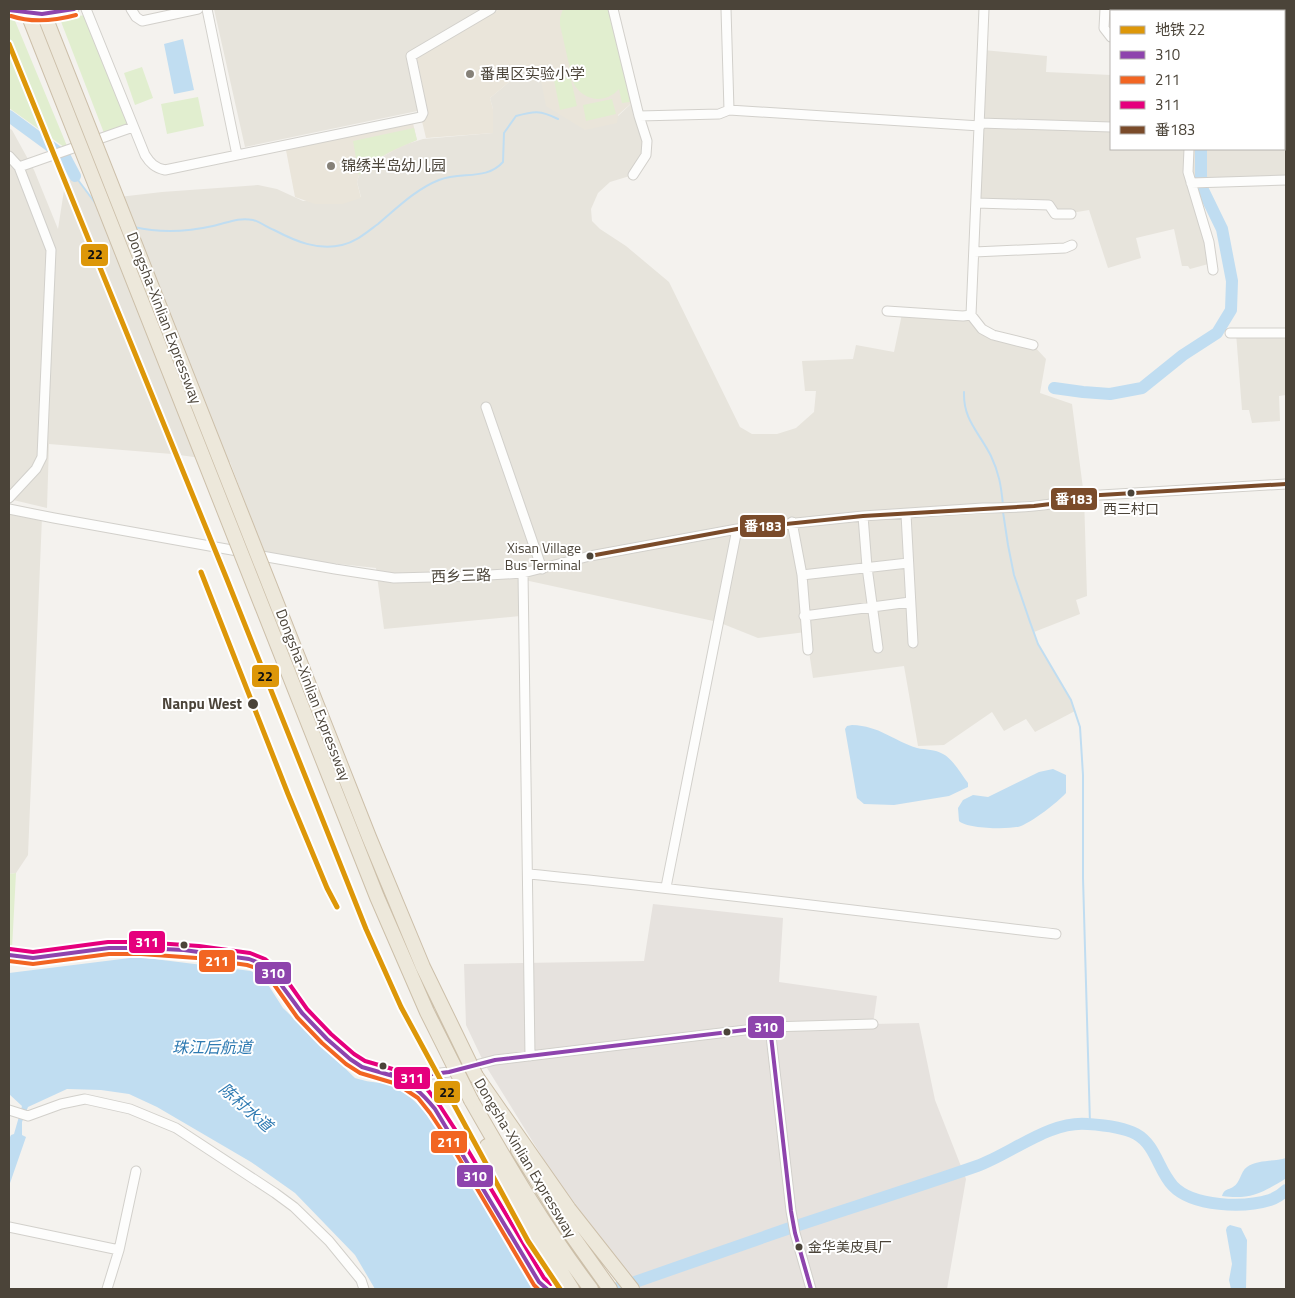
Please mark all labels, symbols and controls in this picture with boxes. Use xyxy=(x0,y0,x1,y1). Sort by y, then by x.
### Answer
legend xyxy=(1110,10,1285,150)
text: 地铁 22 xyxy=(1155,18,1205,41)
text: 310 xyxy=(1155,43,1180,66)
place label: 番禺区实验小学 xyxy=(480,62,585,85)
marker: 番禺区实验小学 xyxy=(464,68,476,80)
text: 211 xyxy=(1155,68,1180,91)
text: 311 xyxy=(1155,93,1180,116)
text: 番183 xyxy=(1155,118,1195,141)
place label: 锦绣半岛幼儿园 xyxy=(341,154,446,177)
marker: 锦绣半岛幼儿园 xyxy=(325,160,337,172)
street label: Dongsha-Xinlian Expressway xyxy=(121,228,208,407)
line badge: 22 xyxy=(80,243,109,267)
text: 22 xyxy=(87,243,103,264)
line badge: 番183 xyxy=(1050,487,1098,511)
text: 番183 xyxy=(1055,488,1093,509)
marker: 西三村口 xyxy=(1126,488,1136,498)
place label: 西三村口 xyxy=(1103,498,1159,519)
line badge: 番183 xyxy=(739,514,786,538)
text: 番183 xyxy=(744,515,782,536)
place label: Xisan Village Bus Terminal xyxy=(505,537,581,575)
marker: Xisan Village Bus Terminal xyxy=(585,551,595,561)
street label: 西乡三路 xyxy=(431,563,491,588)
street label: Dongsha-Xinlian Expressway xyxy=(270,605,357,784)
line badge: 22 xyxy=(251,664,280,688)
text: 22 xyxy=(257,665,273,686)
place label: Nanpu West xyxy=(162,692,243,715)
marker: Nanpu West xyxy=(246,697,260,711)
line badge: 311 xyxy=(128,930,166,954)
text: 311 xyxy=(135,931,159,952)
unlabelled marker xyxy=(179,940,189,950)
line badge: 211 xyxy=(198,949,236,973)
text: 211 xyxy=(205,950,229,971)
line badge: 310 xyxy=(254,961,292,985)
text: 310 xyxy=(261,962,285,983)
line badge: 310 xyxy=(747,1015,785,1039)
text: 310 xyxy=(754,1016,778,1037)
unlabelled marker xyxy=(722,1027,732,1037)
water label: 珠江后航道 xyxy=(172,1035,254,1059)
unlabelled marker xyxy=(378,1061,388,1071)
line badge: 311 xyxy=(393,1066,431,1090)
text: 311 xyxy=(400,1067,424,1088)
street label: Dongsha-Xinlian Expressway xyxy=(469,1073,582,1242)
water label: 陈村水道 xyxy=(214,1077,280,1138)
line badge: 22 xyxy=(433,1080,461,1104)
text: 22 xyxy=(439,1081,455,1102)
line badge: 211 xyxy=(430,1130,468,1154)
text: 211 xyxy=(437,1131,461,1152)
line badge: 310 xyxy=(456,1164,494,1188)
text: 310 xyxy=(463,1165,487,1186)
place label: 金华美皮具厂 xyxy=(808,1236,892,1257)
marker: 金华美皮具厂 xyxy=(794,1242,804,1252)

